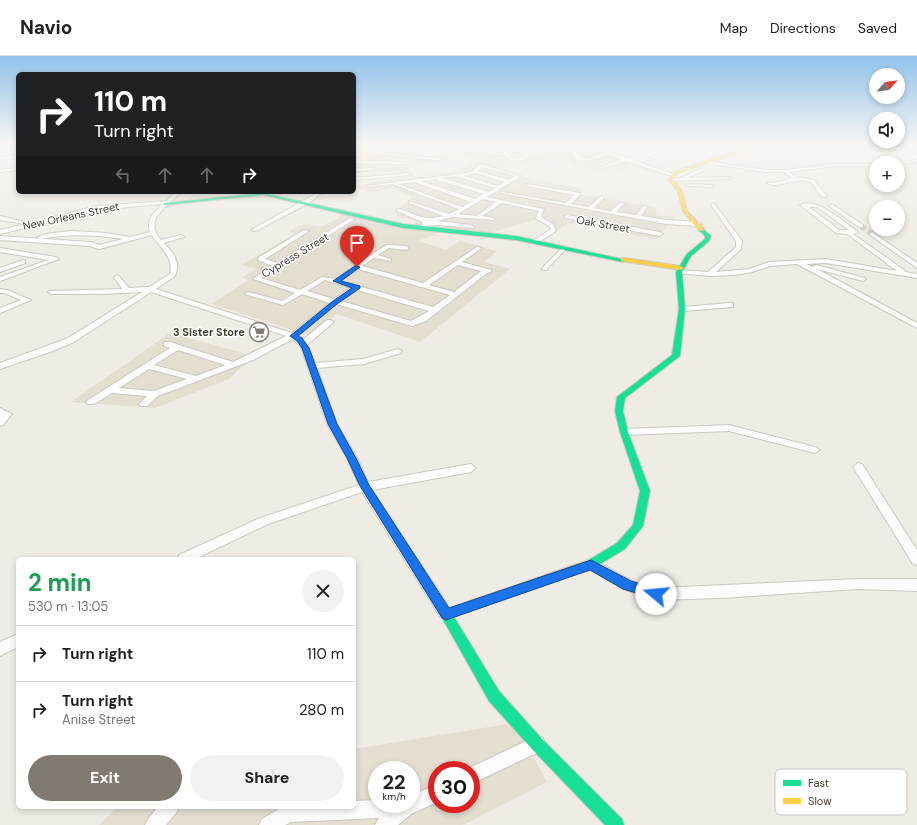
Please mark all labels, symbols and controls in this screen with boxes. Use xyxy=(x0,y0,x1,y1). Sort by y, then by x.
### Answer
text: Navio xyxy=(20,15,72,40)
text: Map xyxy=(720,19,748,37)
text: Directions xyxy=(770,19,836,37)
text: Saved xyxy=(858,19,897,37)
north arrow xyxy=(869,68,905,104)
map controls xyxy=(869,68,905,236)
text: 110 m xyxy=(94,83,167,120)
icon: right xyxy=(28,88,80,140)
button: sound xyxy=(869,112,905,148)
text: Turn right xyxy=(94,119,174,143)
button: + xyxy=(869,156,905,192)
icon: left xyxy=(112,164,134,186)
icon: ahead xyxy=(154,164,176,186)
icon: ahead xyxy=(196,164,218,186)
icon: right xyxy=(238,164,260,186)
street label: New Orleans Street xyxy=(22,199,120,233)
button: − xyxy=(869,200,905,236)
street label: Oak Street xyxy=(575,212,631,236)
pin xyxy=(340,226,374,267)
street label: Cypress Street xyxy=(259,229,331,281)
icon: arrive xyxy=(346,232,368,254)
supermarket icon: 3 Sister Store xyxy=(248,321,270,343)
place label: 3 Sister Store xyxy=(173,325,245,339)
text: 2 min xyxy=(28,567,91,598)
button: close xyxy=(302,570,344,612)
position arrow xyxy=(635,573,677,615)
text: 530 m · 13:05 xyxy=(28,598,108,615)
icon: right xyxy=(28,643,50,665)
text: Turn right xyxy=(62,644,133,664)
text: 110 m xyxy=(307,644,344,664)
text: Turn right xyxy=(62,691,133,711)
icon: right xyxy=(28,699,50,721)
text: 280 m xyxy=(299,700,344,720)
text: Anise Street xyxy=(62,711,135,728)
button: Exit xyxy=(28,755,182,801)
button: Share xyxy=(190,755,344,801)
speed limit sign: 30 xyxy=(428,761,480,813)
text: 22 xyxy=(382,769,406,795)
legend xyxy=(775,769,907,815)
text: Fast xyxy=(808,776,829,790)
text: km/h xyxy=(382,790,406,803)
text: Slow xyxy=(808,794,832,808)

